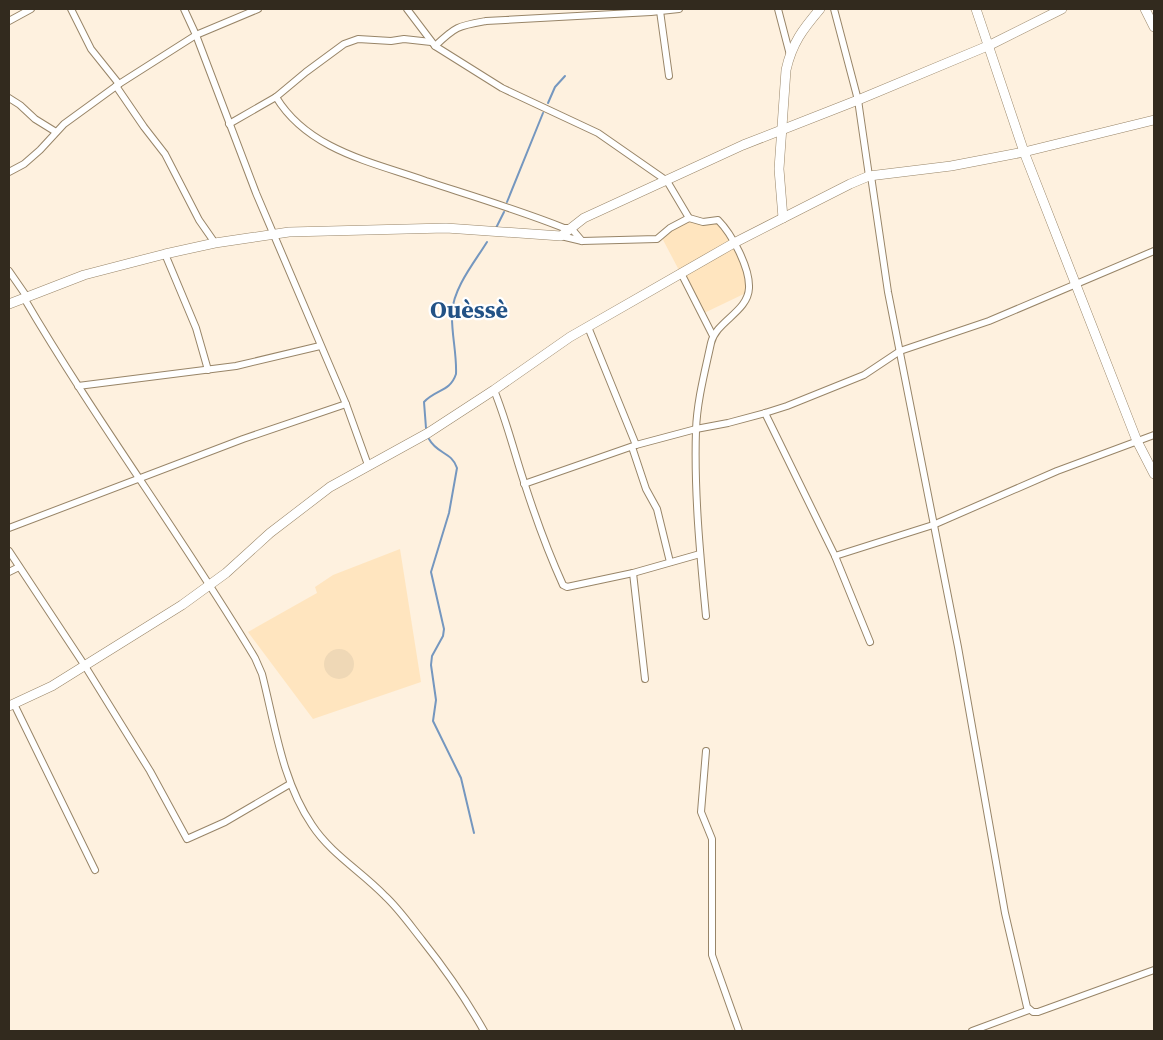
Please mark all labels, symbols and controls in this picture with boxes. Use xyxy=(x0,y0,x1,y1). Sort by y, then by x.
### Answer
district label: Ouèssè xyxy=(430,293,508,326)

